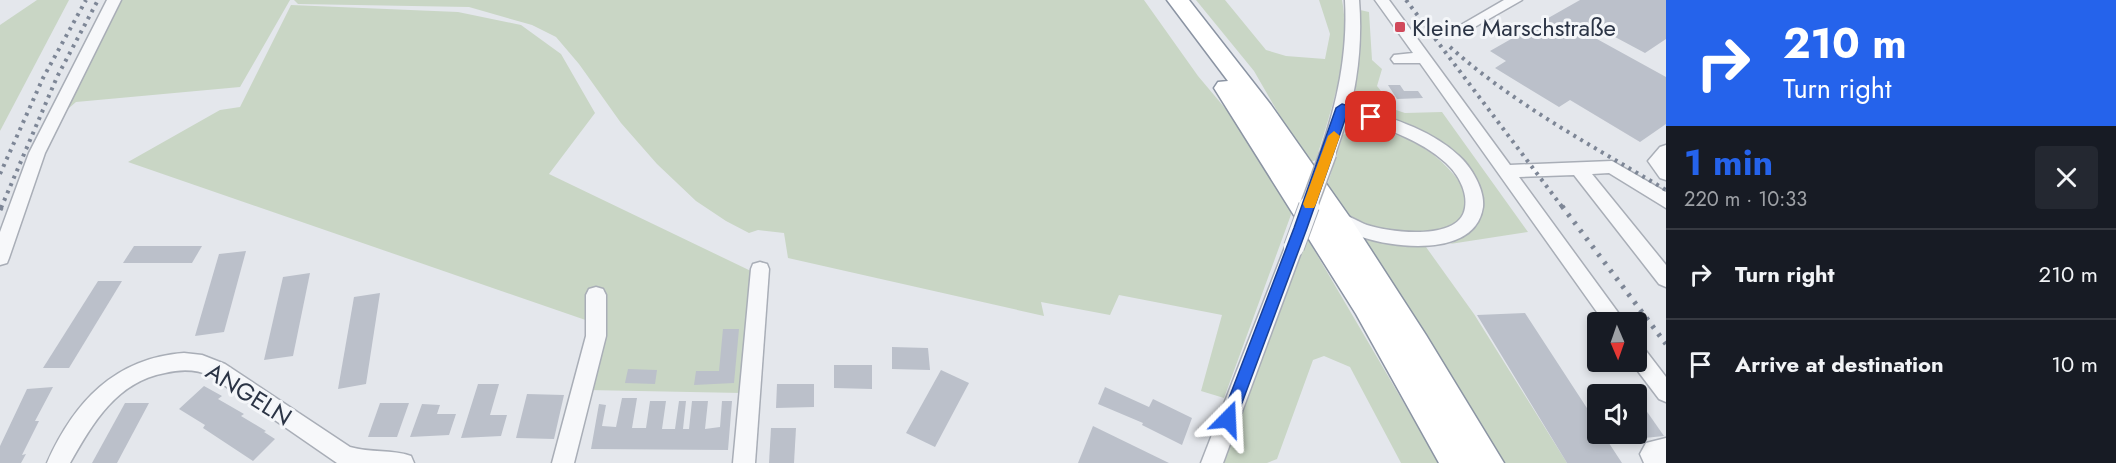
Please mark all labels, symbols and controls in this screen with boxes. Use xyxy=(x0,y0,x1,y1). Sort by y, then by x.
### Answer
place label: Kleine Marschstraße xyxy=(1412,10,1616,45)
text: 210 m xyxy=(1783,13,1907,74)
marker: Kleine Marschstraße xyxy=(1393,20,1407,34)
icon: right xyxy=(1684,24,1762,102)
text: Turn right xyxy=(1783,69,1891,108)
pin xyxy=(1345,91,1396,142)
icon: arrive xyxy=(1354,100,1387,133)
text: 1 min xyxy=(1684,136,1773,188)
button: close xyxy=(2035,146,2098,209)
text: 220 m · 10:33 xyxy=(1684,185,1807,214)
icon: right xyxy=(1684,258,1717,291)
text: Turn right xyxy=(1735,258,1835,290)
text: 210 m xyxy=(2039,258,2098,290)
north arrow xyxy=(1587,312,1647,372)
map controls xyxy=(1587,312,1647,444)
icon: arrive xyxy=(1684,348,1717,381)
text: Arrive at destination xyxy=(1735,348,1944,380)
text: 10 m xyxy=(2051,348,2098,380)
street label: ANGELN xyxy=(199,354,299,434)
button: sound xyxy=(1587,384,1647,444)
position arrow xyxy=(1196,387,1260,451)

